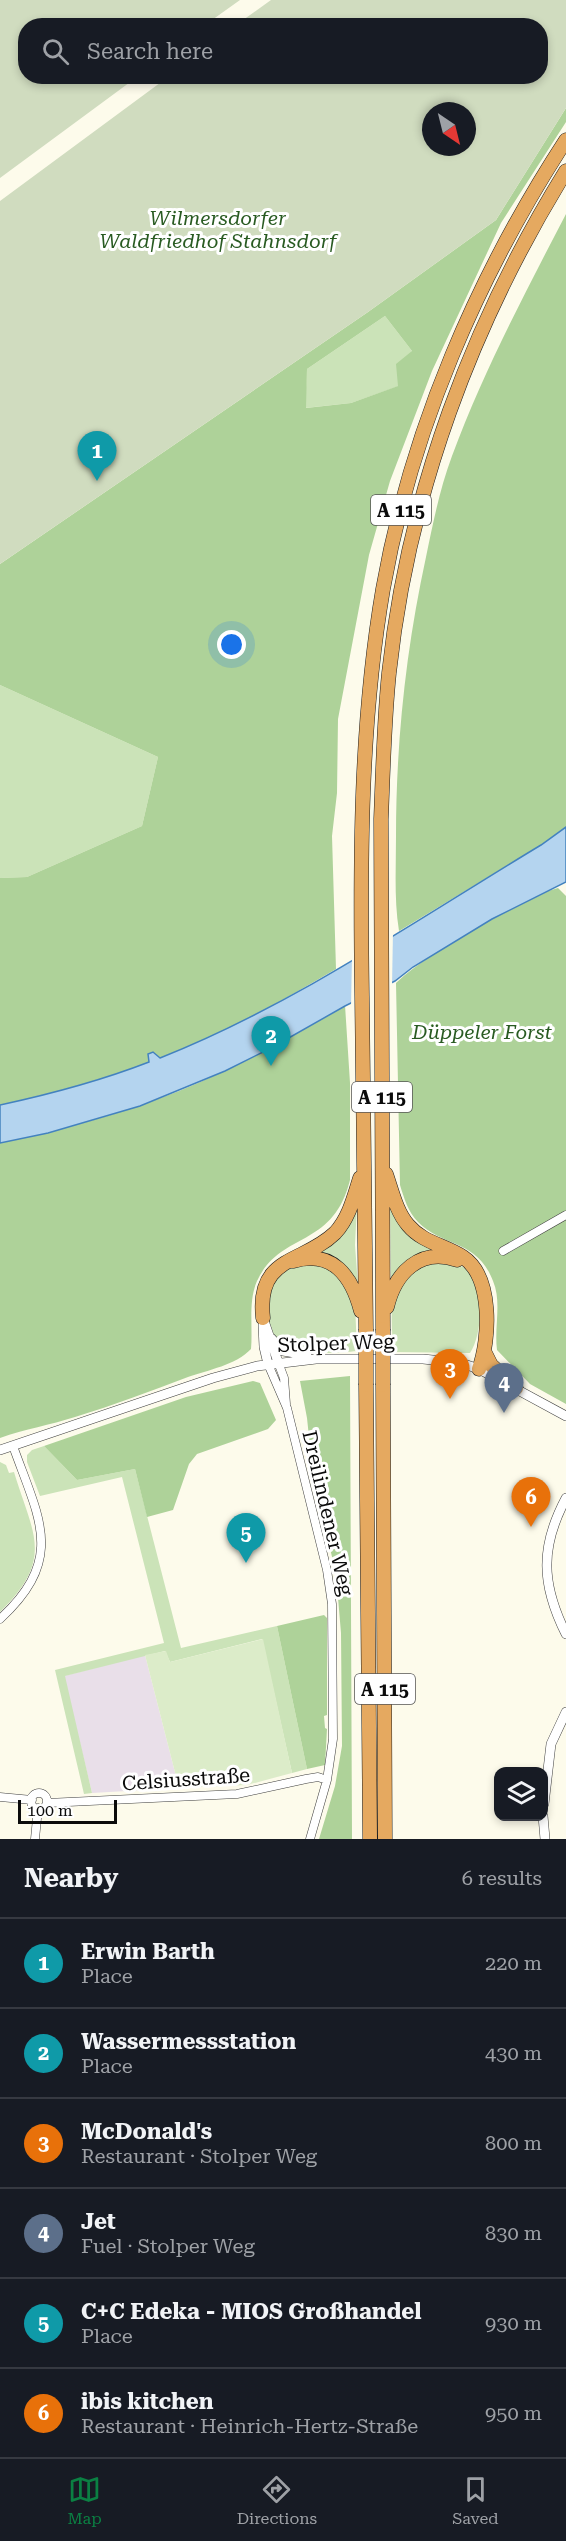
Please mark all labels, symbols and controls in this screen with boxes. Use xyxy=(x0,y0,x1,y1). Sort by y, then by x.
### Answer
search box xyxy=(18,18,548,84)
icon: search xyxy=(39,35,72,68)
text: Search here xyxy=(87,39,213,64)
north arrow xyxy=(422,102,476,156)
park label: Wilmersdorfer Waldfriedhof Stahnsdorf xyxy=(99,206,339,253)
pin: 1 xyxy=(78,432,116,481)
road number: A 115 xyxy=(371,495,431,525)
your location xyxy=(217,630,246,659)
pin: 2 xyxy=(252,1016,290,1066)
park label: Düppeler Forst xyxy=(411,1020,553,1044)
road number: A 115 xyxy=(352,1082,412,1112)
street label: Stolper Weg xyxy=(277,1329,396,1357)
pin: 3 xyxy=(430,1350,470,1399)
pin: 4 xyxy=(484,1364,524,1413)
street label: Dreilindener Weg xyxy=(297,1428,359,1599)
pin: 6 xyxy=(512,1478,550,1527)
pin: 5 xyxy=(226,1514,266,1563)
road number: A 115 xyxy=(355,1674,415,1704)
street label: Celsiusstraße xyxy=(121,1763,251,1795)
map controls xyxy=(494,1767,548,1821)
button: layers xyxy=(494,1767,548,1821)
scale bar xyxy=(18,1797,117,1824)
text: 100 m xyxy=(27,1801,73,1820)
text: Nearby xyxy=(24,1863,118,1893)
text: 6 results xyxy=(462,1866,542,1890)
text: Erwin Barth xyxy=(81,1939,215,1964)
text: 1 xyxy=(38,1951,49,1975)
text: 220 m xyxy=(485,1951,542,1975)
text: Place xyxy=(81,1964,133,1988)
text: Wassermessstation xyxy=(81,2029,296,2054)
text: 2 xyxy=(38,2041,49,2065)
text: 430 m xyxy=(485,2041,542,2065)
text: Place xyxy=(81,2054,133,2078)
text: McDonald's xyxy=(81,2119,212,2144)
text: 3 xyxy=(38,2131,49,2155)
text: 800 m xyxy=(485,2131,542,2155)
text: Restaurant · Stolper Weg xyxy=(81,2144,317,2168)
text: Jet xyxy=(81,2209,116,2234)
text: 4 xyxy=(38,2221,49,2245)
text: 830 m xyxy=(485,2221,542,2245)
text: Fuel · Stolper Weg xyxy=(81,2234,255,2258)
text: C+C Edeka - MIOS Großhandel xyxy=(81,2299,421,2324)
text: 5 xyxy=(38,2311,49,2335)
text: 930 m xyxy=(485,2311,542,2335)
text: Place xyxy=(81,2324,133,2348)
text: ibis kitchen xyxy=(81,2389,214,2414)
text: 6 xyxy=(38,2401,49,2425)
text: 950 m xyxy=(485,2401,542,2425)
text: Restaurant · Heinrich-Hertz-Straße xyxy=(81,2414,418,2438)
tab: Map xyxy=(67,2473,102,2528)
tab: Directions xyxy=(237,2473,317,2528)
tab: Saved xyxy=(452,2473,499,2528)

